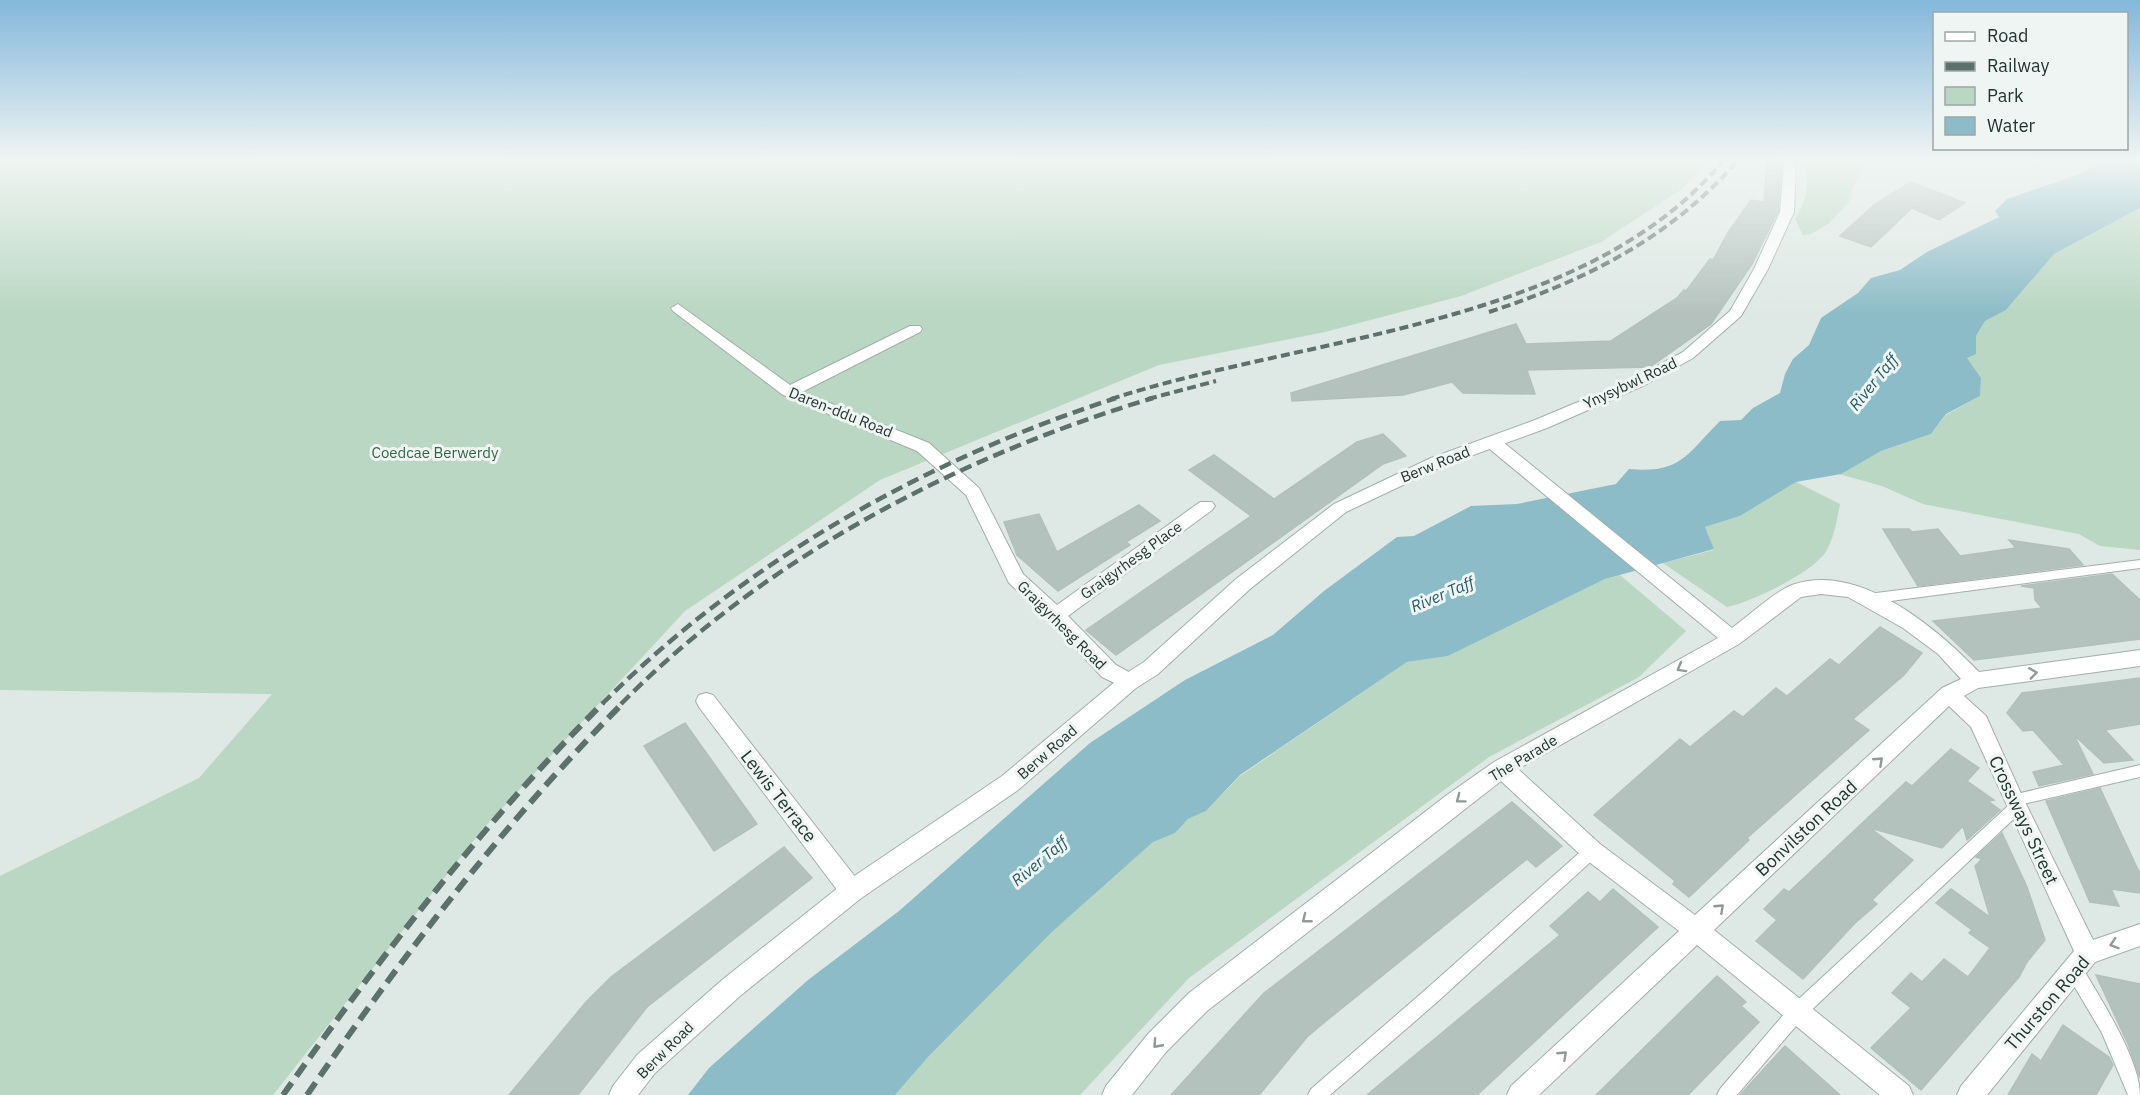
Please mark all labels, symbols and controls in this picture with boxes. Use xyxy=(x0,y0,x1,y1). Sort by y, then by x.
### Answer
legend xyxy=(1933,12,2128,150)
text: Road xyxy=(1987,24,2028,47)
text: Railway xyxy=(1987,54,2049,77)
text: Park xyxy=(1987,84,2024,107)
text: Water xyxy=(1987,114,2036,137)
water label: River Taff xyxy=(1844,348,1903,414)
street label: Ynysybwl Road xyxy=(1580,353,1680,413)
street label: Daren-ddu Road xyxy=(786,383,896,441)
street label: Berw Road xyxy=(1398,441,1472,487)
park label: Coedcae Berwerdy xyxy=(372,443,499,462)
street label: Graigyrhesg Place xyxy=(1077,517,1185,603)
water label: River Taff xyxy=(1407,571,1479,616)
street label: Graigyrhesg Road xyxy=(1013,576,1111,674)
one-way arrow xyxy=(1677,661,1687,672)
one-way arrow xyxy=(2028,668,2037,680)
street label: Berw Road xyxy=(1013,721,1081,783)
street label: The Parade xyxy=(1485,730,1561,786)
street label: Lewis Terrace xyxy=(736,745,822,847)
street label: Crossways Street xyxy=(1984,752,2064,888)
one-way arrow xyxy=(1871,757,1882,768)
street label: Bonvilston Road xyxy=(1750,775,1862,881)
one-way arrow xyxy=(1455,792,1466,803)
water label: River Taff xyxy=(1007,831,1073,890)
one-way arrow xyxy=(1714,904,1724,915)
one-way arrow xyxy=(1301,912,1312,923)
one-way arrow xyxy=(2109,937,2119,950)
street label: Thurston Road xyxy=(2000,951,2094,1055)
street label: Berw Road xyxy=(632,1017,698,1083)
one-way arrow xyxy=(1153,1038,1164,1048)
one-way arrow xyxy=(1556,1051,1566,1062)

